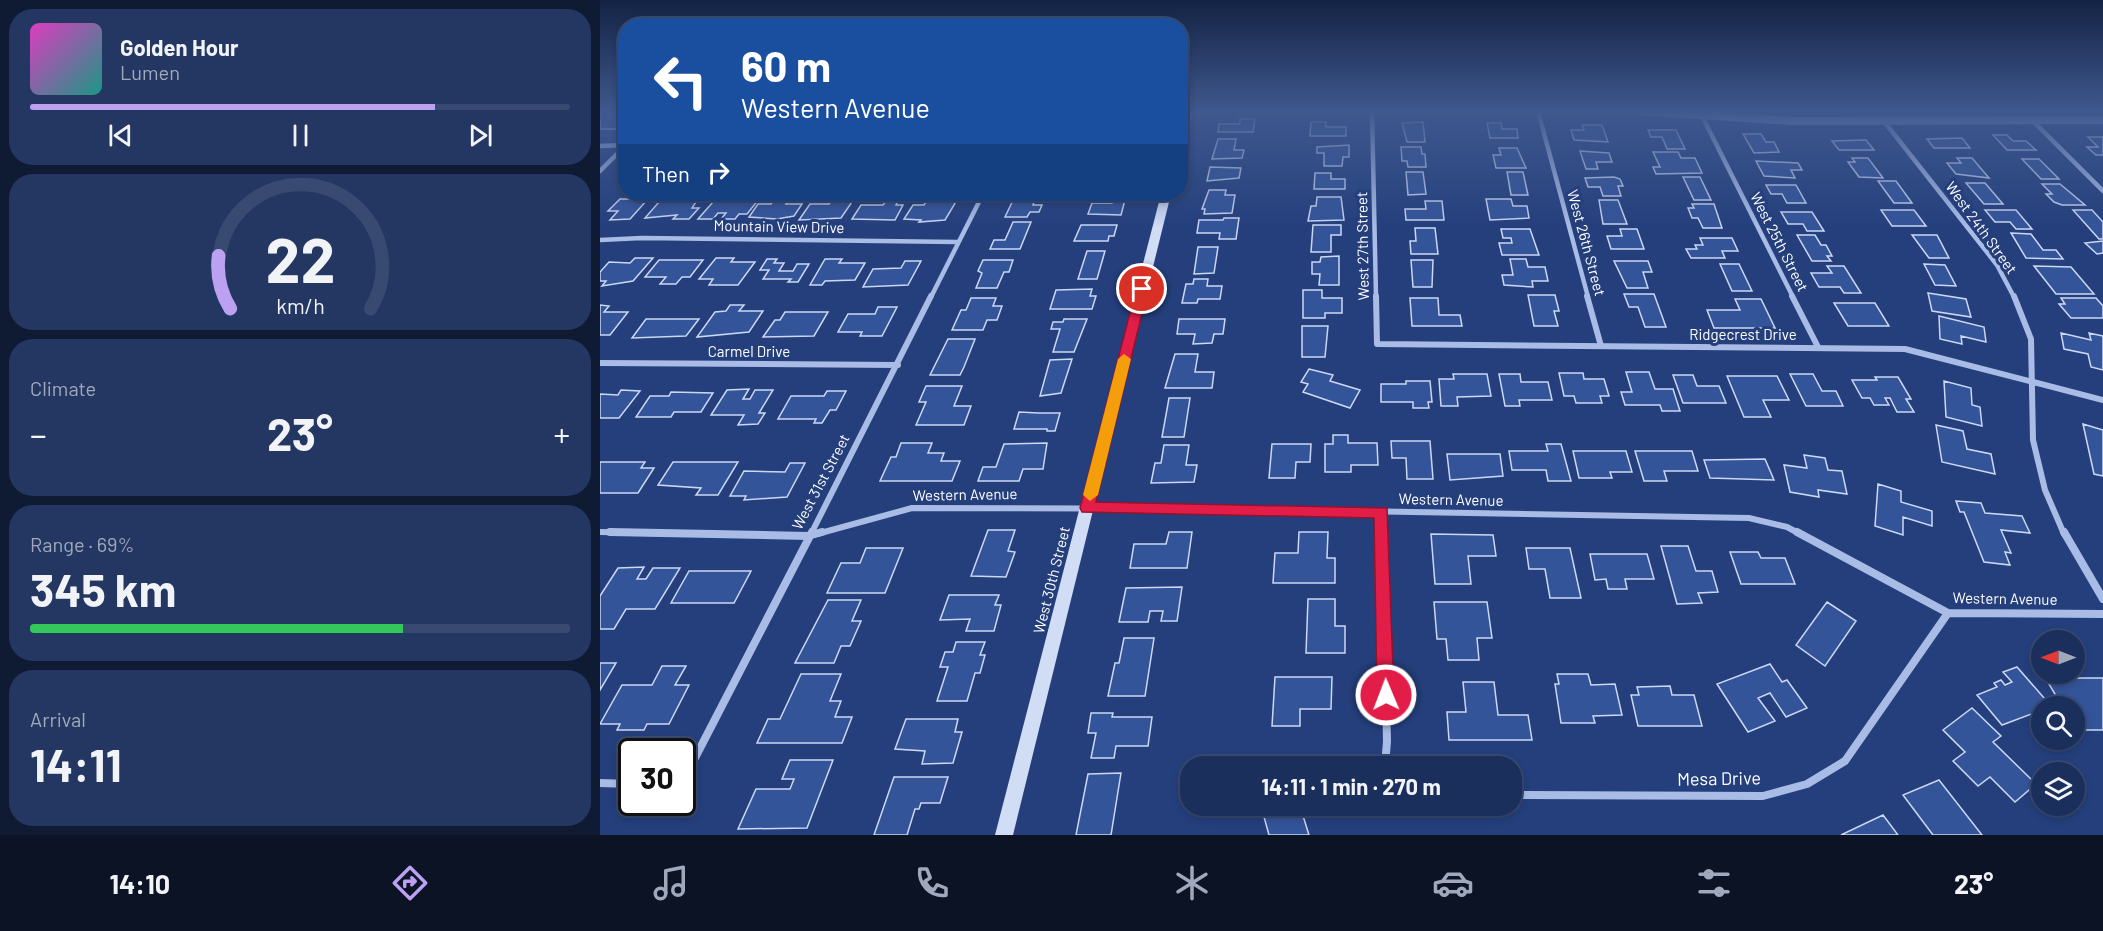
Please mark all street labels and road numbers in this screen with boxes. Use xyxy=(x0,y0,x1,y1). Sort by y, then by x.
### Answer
street label: West 24th Street xyxy=(1942,178,2021,277)
street label: West 26th Street xyxy=(1564,188,1610,298)
street label: West 25th Street xyxy=(1747,189,1813,294)
street label: West 27th Street xyxy=(1352,192,1372,300)
street label: Mountain View Drive xyxy=(713,216,845,236)
street label: Ridgecrest Drive xyxy=(1689,325,1797,343)
street label: Carmel Drive xyxy=(708,342,790,360)
street label: West 31st Street xyxy=(787,431,853,532)
street label: Western Avenue xyxy=(912,484,1018,504)
street label: Western Avenue xyxy=(1398,489,1504,509)
street label: West 30th Street xyxy=(1029,524,1073,635)
street label: Western Avenue xyxy=(1952,588,2058,608)
street label: Mesa Drive xyxy=(1677,766,1761,790)

